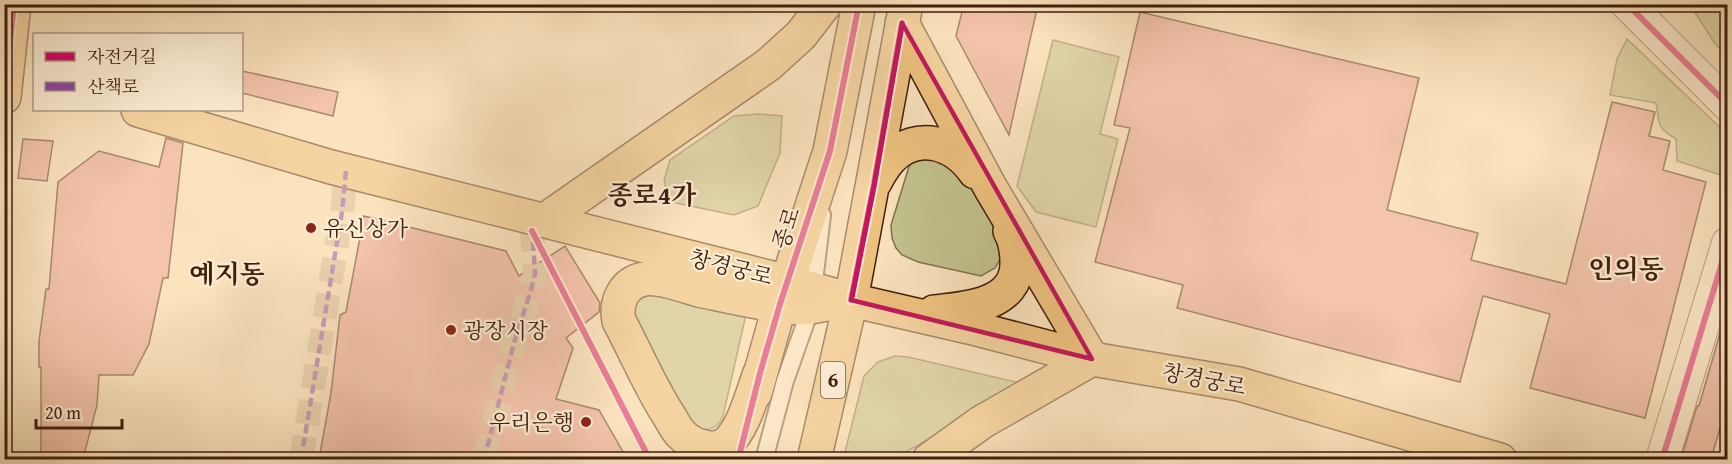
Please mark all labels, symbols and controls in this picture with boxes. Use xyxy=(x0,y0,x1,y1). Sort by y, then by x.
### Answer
legend xyxy=(33,33,243,111)
text: 자전거길 xyxy=(87,43,157,70)
text: 산책로 xyxy=(87,73,139,100)
district label: 종로4가 xyxy=(608,175,697,214)
street label: 종로 xyxy=(764,203,808,253)
place label: 유신상가 xyxy=(323,212,409,244)
marker: 유신상가 xyxy=(304,221,318,235)
street label: 창경궁로 xyxy=(686,241,776,293)
district label: 인의동 xyxy=(1588,249,1664,288)
district label: 예지동 xyxy=(189,254,265,293)
place label: 광장시장 xyxy=(463,314,549,346)
marker: 광장시장 xyxy=(444,323,458,337)
street label: 창경궁로 xyxy=(1159,355,1249,403)
road number: 6 xyxy=(821,362,845,398)
scale bar xyxy=(36,392,122,430)
text: 20 m xyxy=(45,399,81,426)
place label: 우리은행 xyxy=(489,406,574,438)
marker: 우리은행 xyxy=(579,415,593,429)

